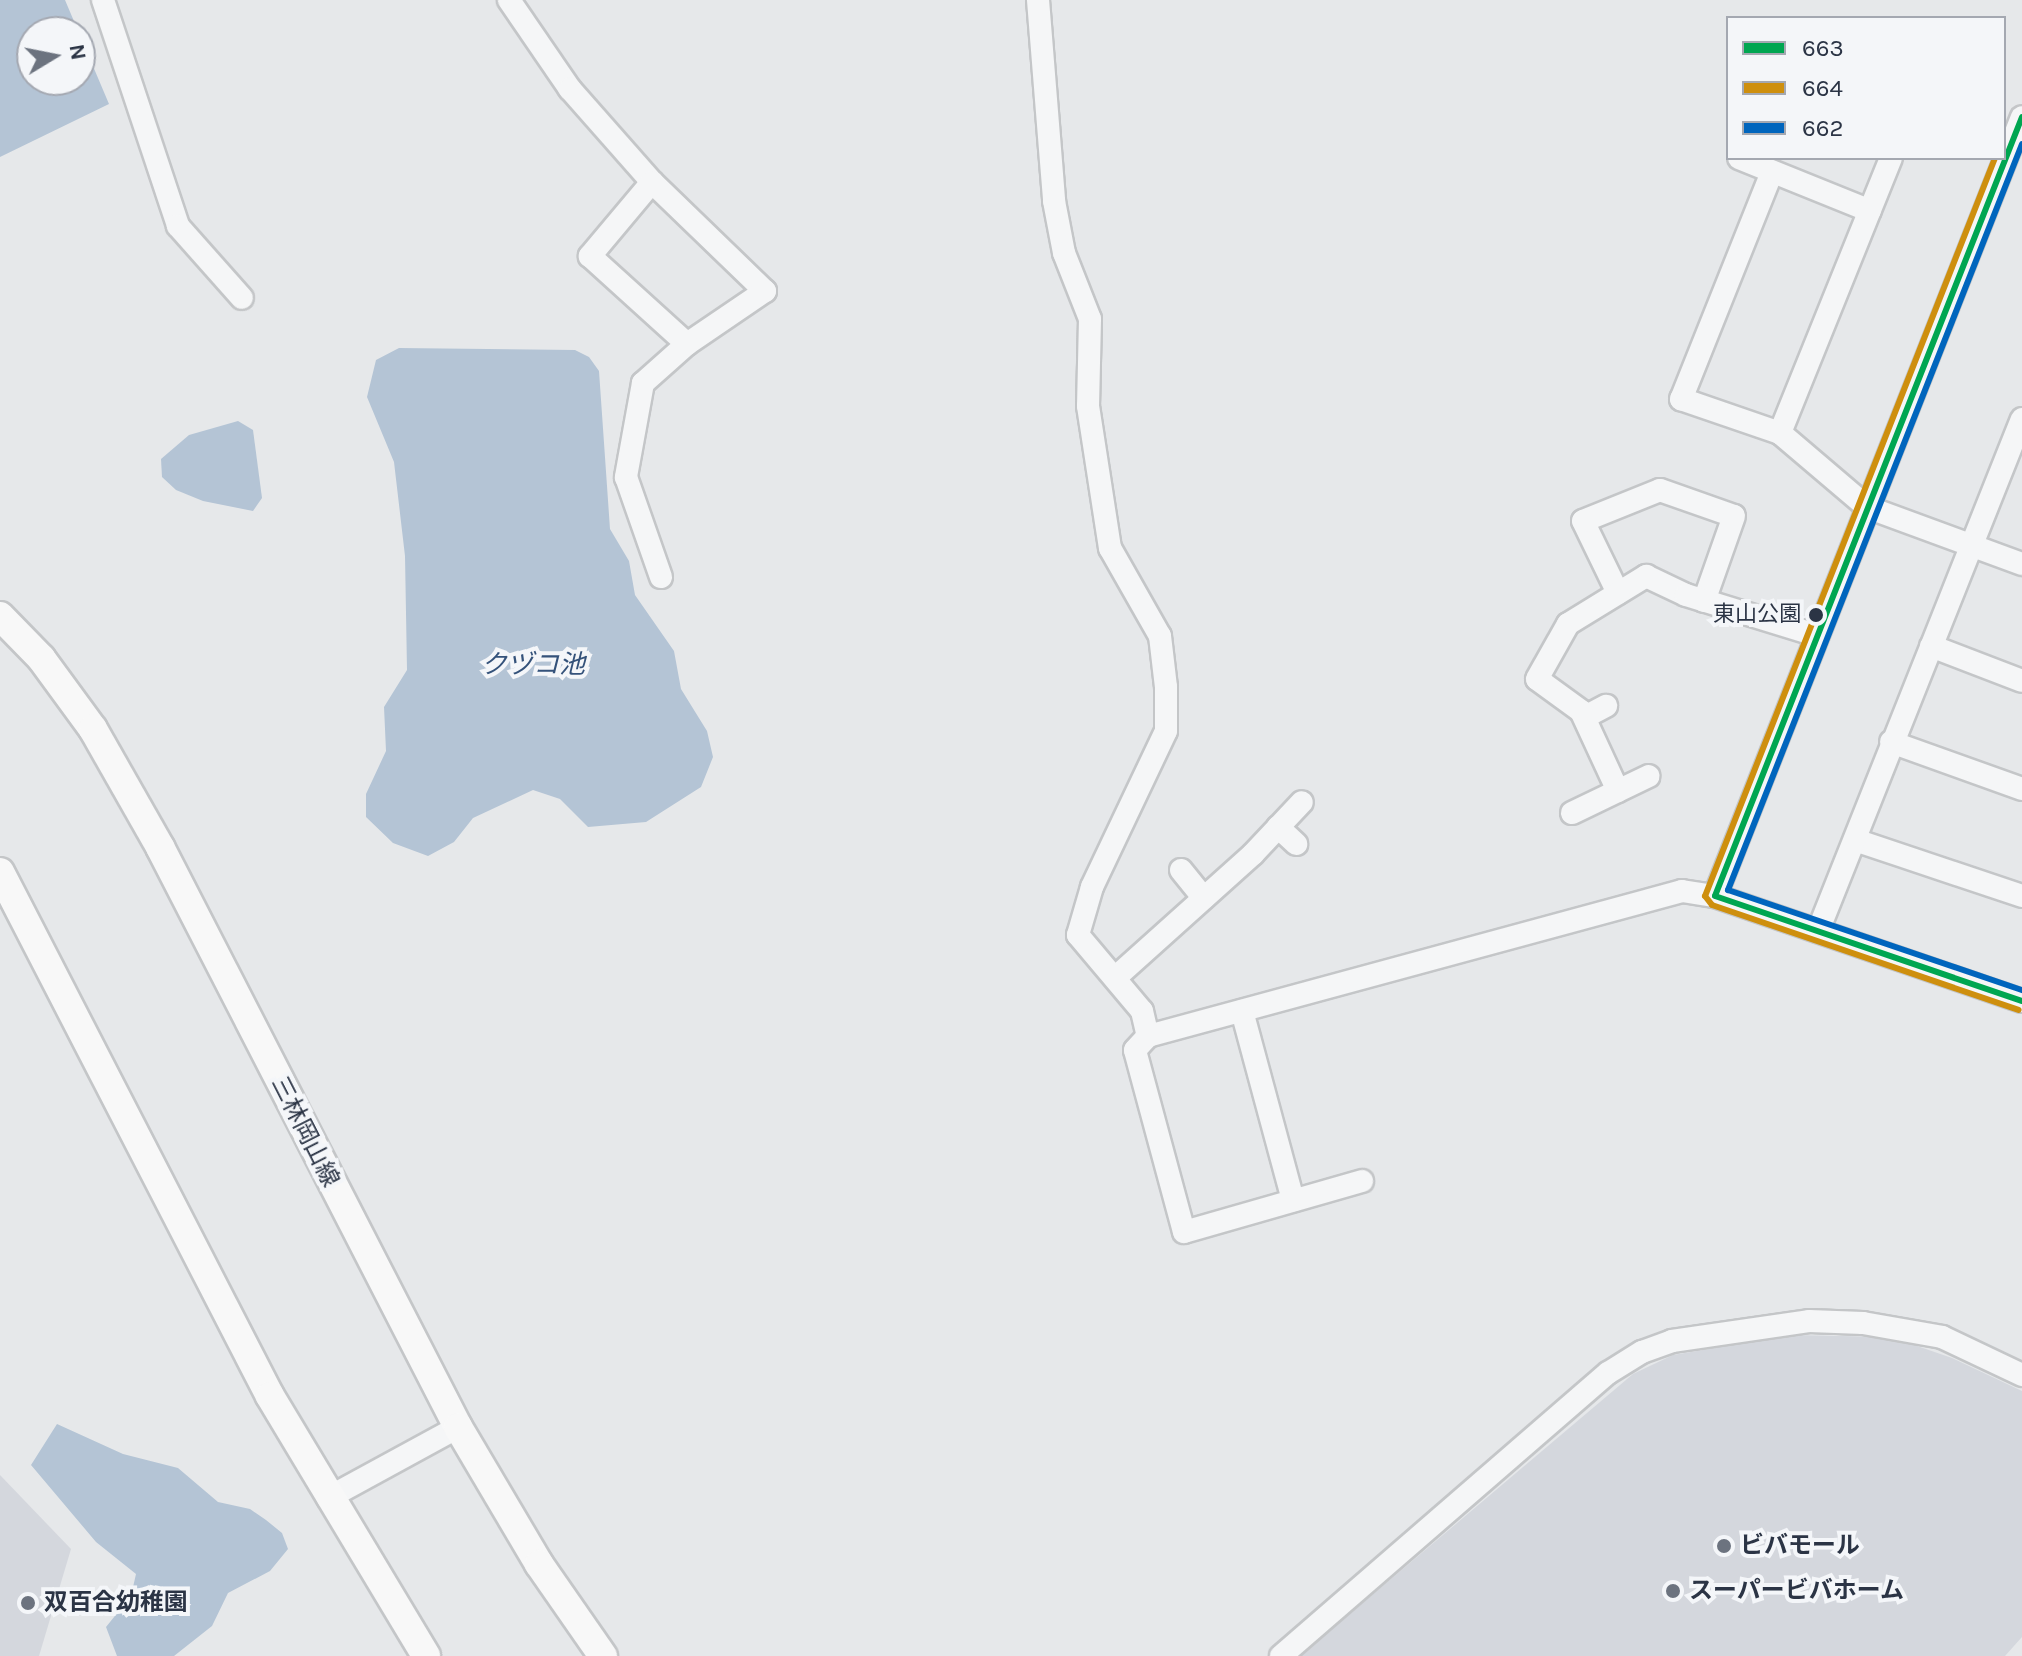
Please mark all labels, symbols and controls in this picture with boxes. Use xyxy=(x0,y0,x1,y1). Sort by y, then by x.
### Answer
north arrow xyxy=(16,16,96,96)
legend xyxy=(1726,16,2006,160)
text: 663 xyxy=(1802,34,1844,62)
text: N xyxy=(63,42,92,62)
text: 664 xyxy=(1802,74,1843,102)
text: 662 xyxy=(1802,114,1843,142)
place label: 東山公園 xyxy=(1713,602,1801,628)
marker: 東山公園 xyxy=(1808,607,1824,623)
water label: クヅコ池 xyxy=(481,649,585,681)
street label: 三林岡山線 xyxy=(265,1072,345,1192)
place label: ビバモール xyxy=(1740,1532,1860,1560)
marker: ビバモール xyxy=(1715,1537,1733,1555)
place label: スーパービバホーム xyxy=(1689,1577,1905,1605)
marker: スーパービバホーム xyxy=(1664,1582,1682,1600)
place label: 双百合幼稚園 xyxy=(44,1589,188,1617)
marker: 双百合幼稚園 xyxy=(19,1594,37,1612)

